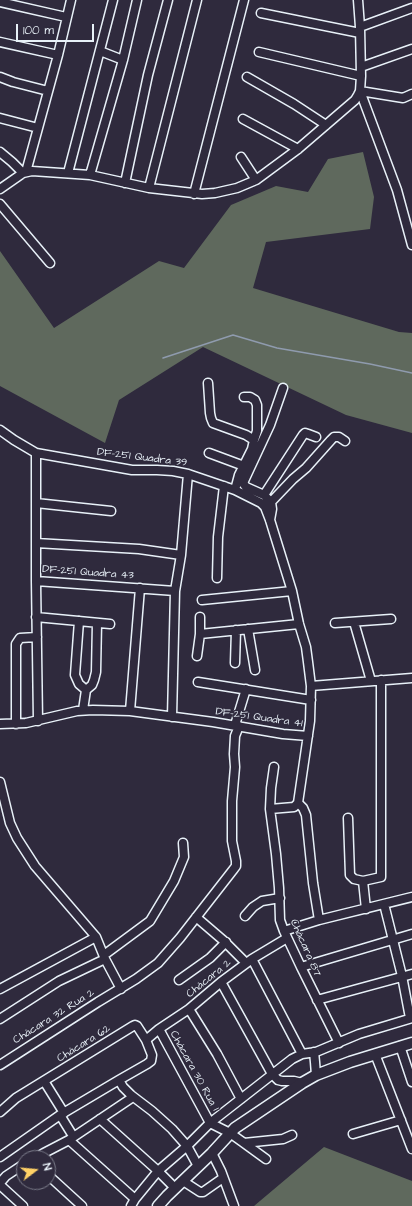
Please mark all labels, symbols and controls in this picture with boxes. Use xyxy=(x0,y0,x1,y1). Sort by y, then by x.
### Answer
scale bar xyxy=(18,16,96,42)
text: 100 m xyxy=(23,22,54,39)
street label: DF-251 Quadra 39 xyxy=(96,446,188,470)
street label: DF-251 Quadra 43 xyxy=(42,563,134,583)
street label: DF-251 Quadra 41 xyxy=(215,705,303,731)
street label: Chácara 87 xyxy=(286,917,324,979)
street label: Chácara 2 xyxy=(184,957,234,1001)
street label: Chácara 32 Rua 2 xyxy=(11,987,97,1047)
street label: Chácara 62 xyxy=(55,1022,113,1066)
street label: Chácara 30 Rua 1 xyxy=(167,1029,221,1113)
north arrow xyxy=(16,1150,56,1190)
text: N xyxy=(39,1161,55,1172)

